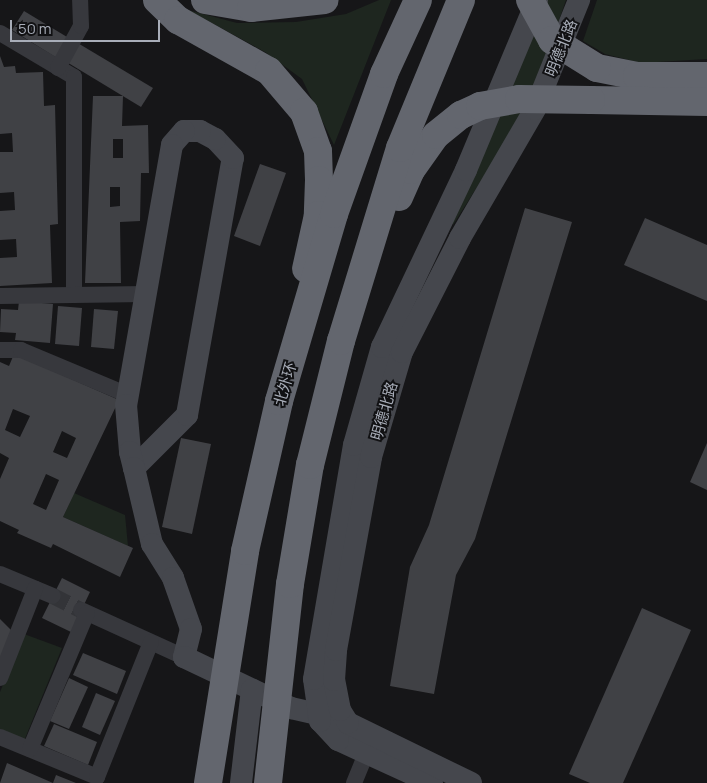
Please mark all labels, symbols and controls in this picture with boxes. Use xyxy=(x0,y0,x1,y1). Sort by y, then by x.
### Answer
scale bar xyxy=(12,10,162,42)
street label: 明德北路 xyxy=(541,17,581,79)
text: 50 m xyxy=(18,18,52,39)
street label: 北外环 xyxy=(270,360,300,408)
street label: 明德北路 xyxy=(367,380,401,442)

